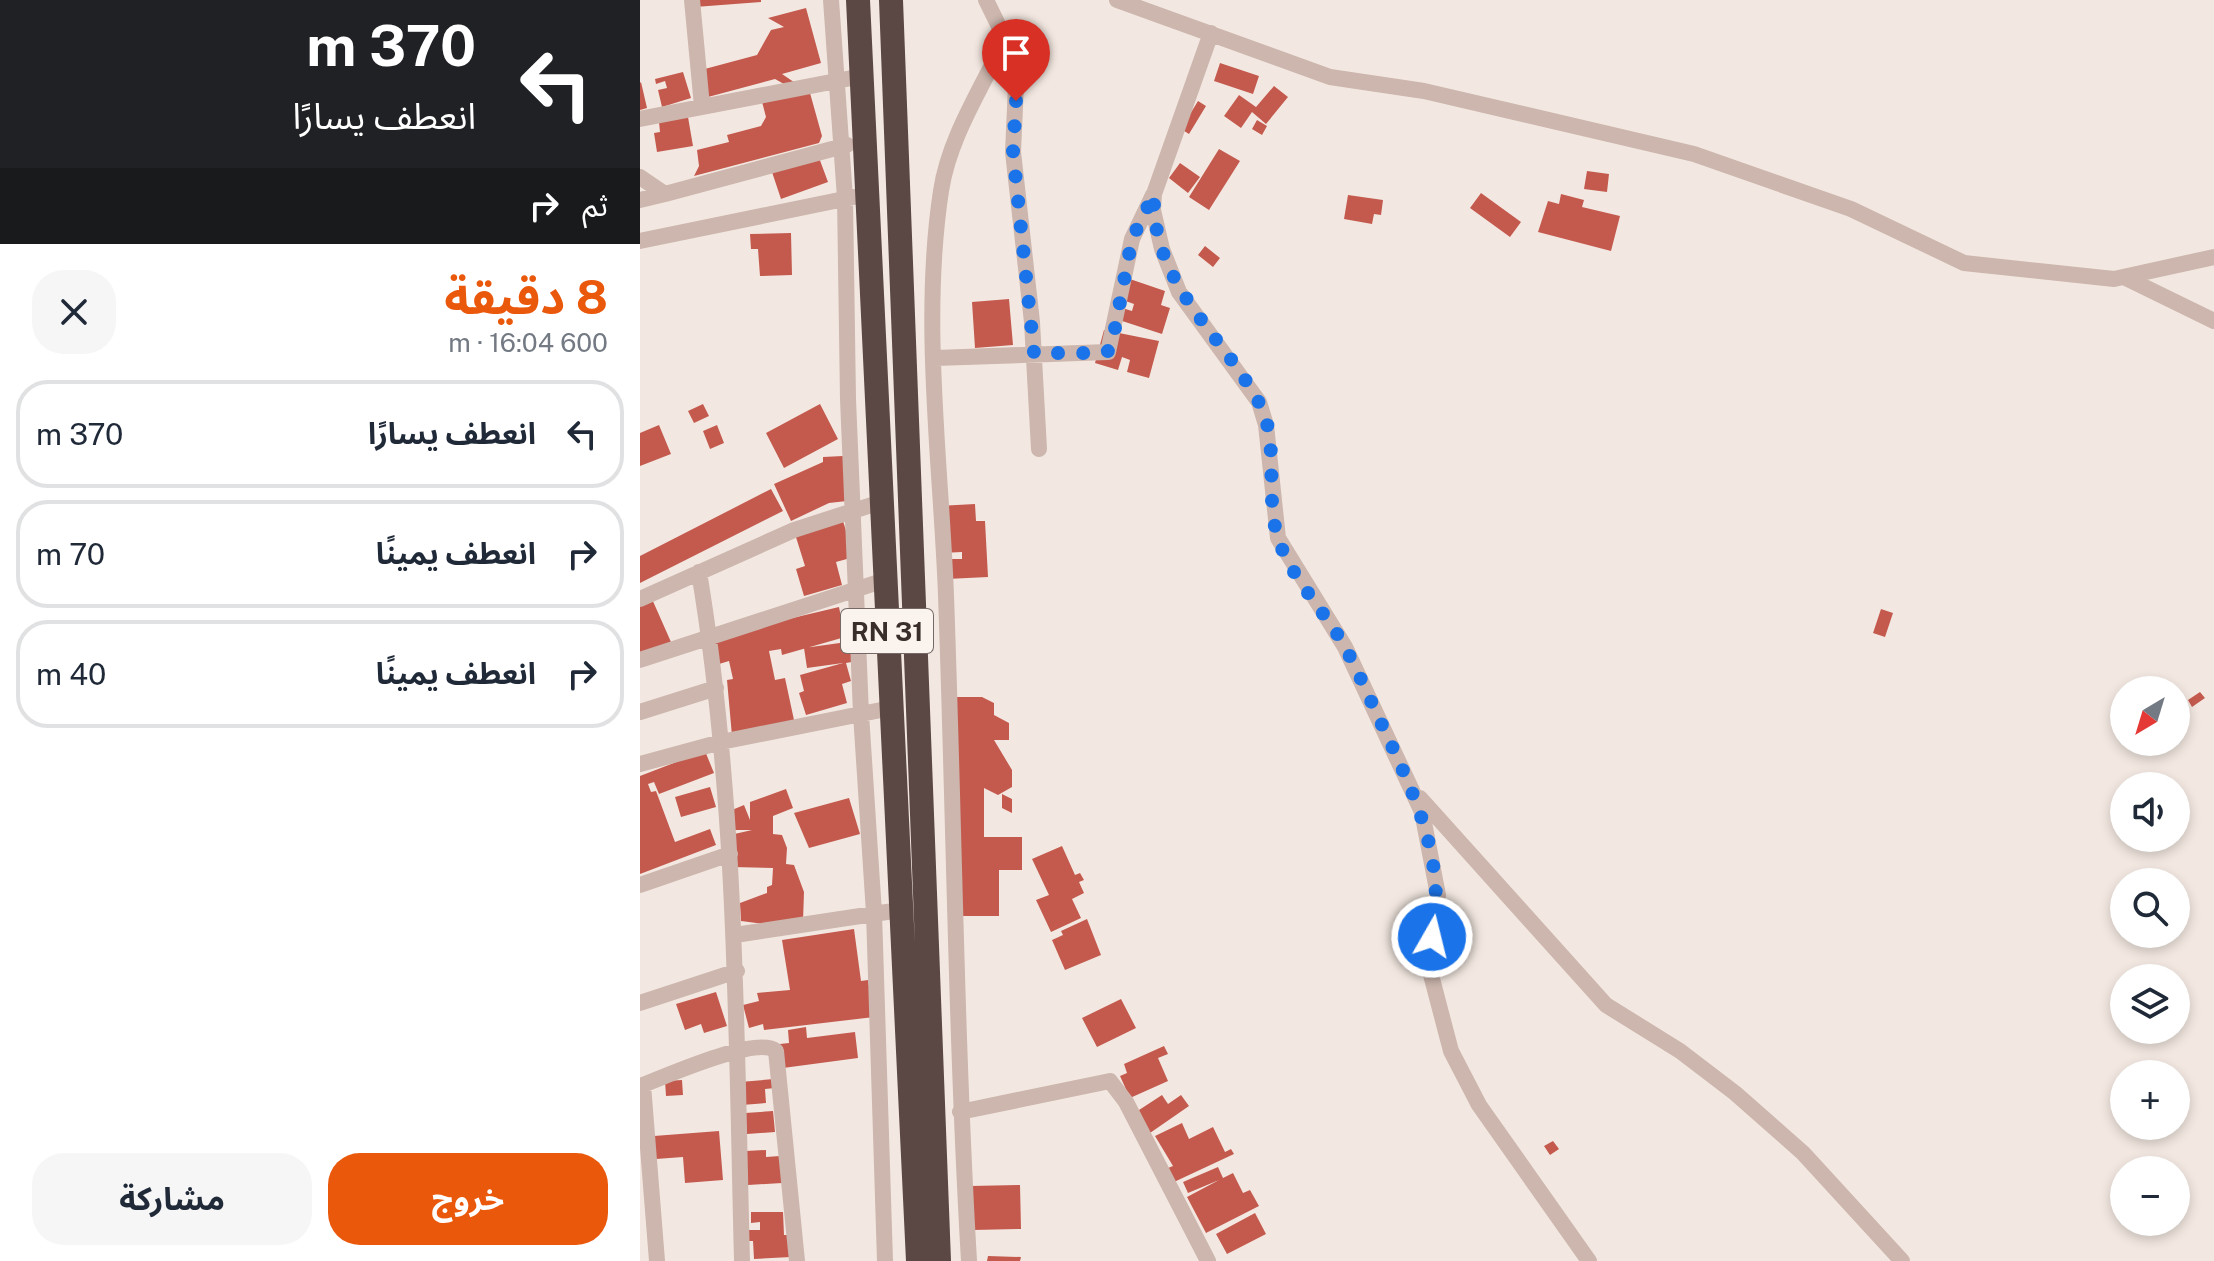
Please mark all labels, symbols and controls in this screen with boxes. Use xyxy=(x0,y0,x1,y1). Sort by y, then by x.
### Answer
text: 370 m xyxy=(306,13,476,79)
pin xyxy=(982,19,1050,101)
icon: arrive xyxy=(994,31,1038,75)
icon: left xyxy=(504,32,608,136)
text: انعطف يسارًا xyxy=(292,95,476,137)
icon: right xyxy=(522,184,566,228)
text: ثم xyxy=(582,187,608,223)
text: 8 دقيقة xyxy=(444,268,608,325)
button: close xyxy=(32,270,116,354)
text: 600 m · 16:04 xyxy=(448,327,608,358)
icon: left xyxy=(560,412,604,456)
text: انعطف يسارًا xyxy=(368,415,536,451)
text: 370 m xyxy=(36,416,123,452)
icon: right xyxy=(560,532,604,576)
text: انعطف يمينًا xyxy=(376,535,536,571)
text: 70 m xyxy=(36,536,105,572)
road number: RN 31 xyxy=(841,609,933,653)
icon: right xyxy=(560,652,604,696)
text: انعطف يمينًا xyxy=(376,655,536,691)
text: 40 m xyxy=(36,656,106,692)
north arrow xyxy=(2110,676,2190,756)
map controls xyxy=(2110,676,2190,1236)
button: sound xyxy=(2110,772,2190,852)
button: search xyxy=(2110,868,2190,948)
position arrow xyxy=(1390,895,1474,979)
button: layers xyxy=(2110,964,2190,1044)
button: + xyxy=(2110,1060,2190,1140)
button: مشاركة xyxy=(32,1153,312,1245)
button: خروج xyxy=(328,1153,608,1245)
button: − xyxy=(2110,1156,2190,1236)

